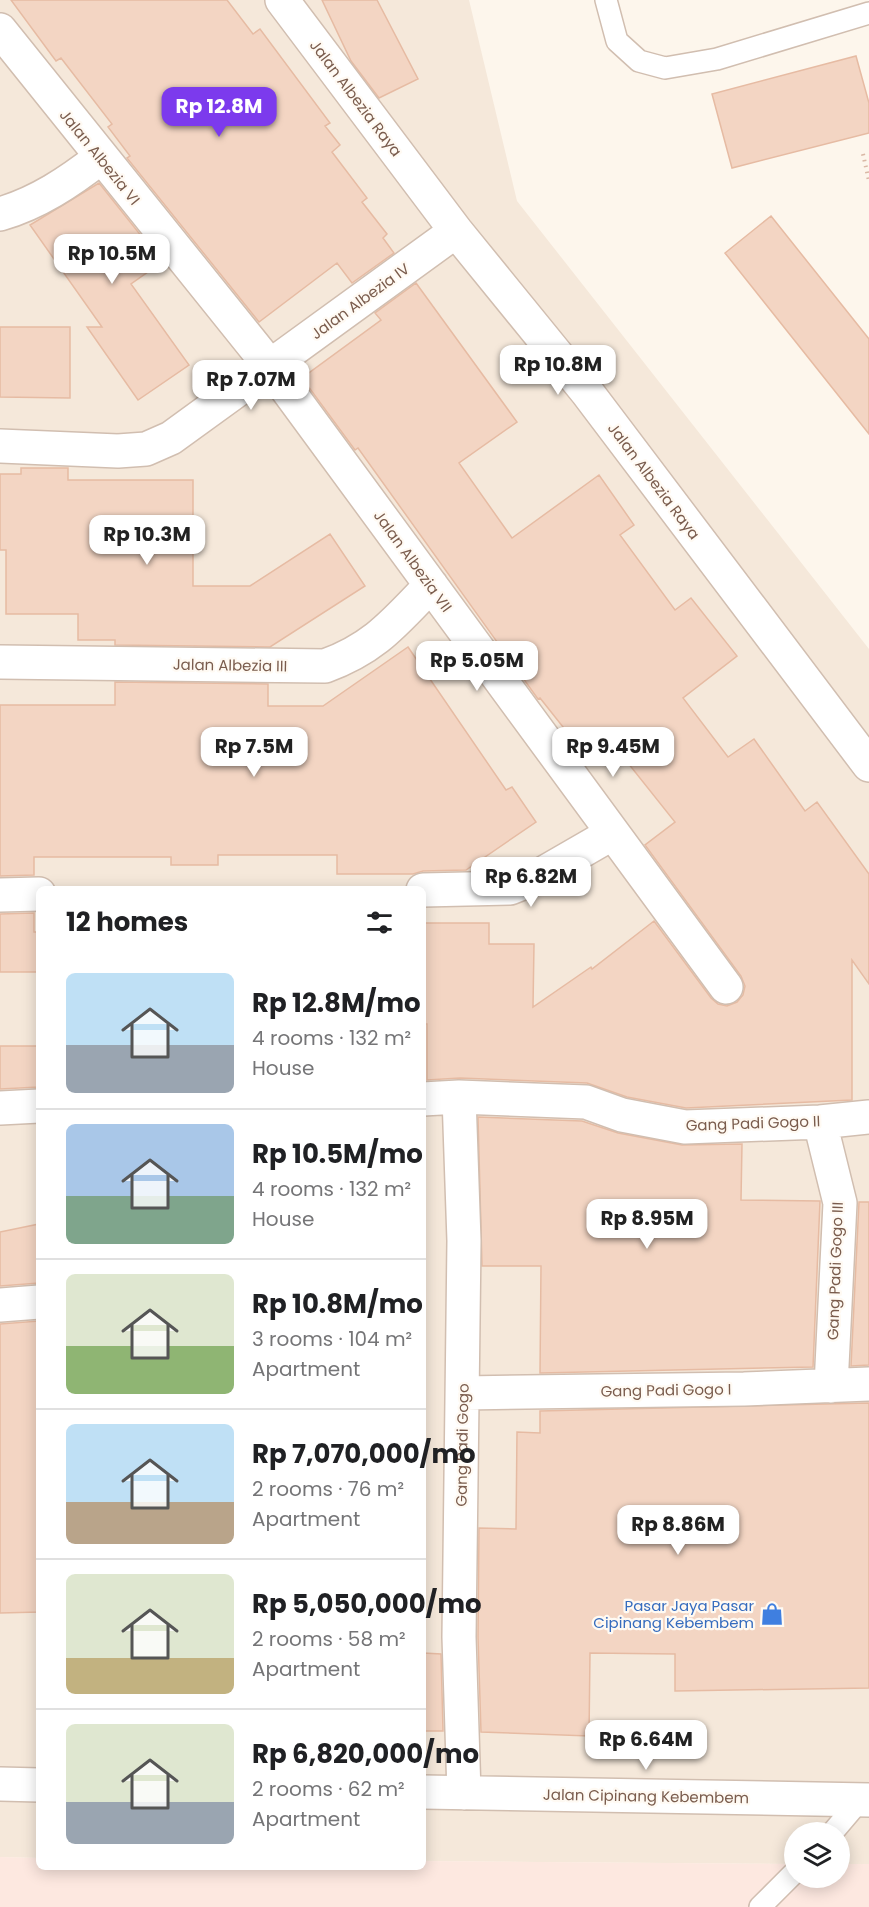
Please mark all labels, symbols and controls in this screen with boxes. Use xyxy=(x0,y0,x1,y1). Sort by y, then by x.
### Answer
street label: Jalan Albezia Raya xyxy=(305,35,407,161)
pin: Rp 12.8M xyxy=(157,87,281,138)
text: Rp 12.8M xyxy=(176,92,262,120)
street label: Jalan Albezia VI xyxy=(55,105,145,209)
pin: Rp 10.5M xyxy=(50,234,174,285)
text: Rp 10.5M xyxy=(68,239,156,267)
street label: Jalan Albezia IV xyxy=(306,258,414,344)
pin: Rp 10.8M xyxy=(496,345,620,396)
text: Rp 10.8M xyxy=(514,350,602,378)
pin: Rp 7.07M xyxy=(189,360,313,411)
text: Rp 7.07M xyxy=(206,365,296,393)
street label: Jalan Albezia Raya xyxy=(603,418,705,544)
street label: Jalan Albezia VII xyxy=(369,506,457,616)
pin: Rp 10.3M xyxy=(85,515,209,566)
text: Rp 10.3M xyxy=(103,520,191,548)
pin: Rp 5.05M xyxy=(415,641,539,692)
text: Rp 5.05M xyxy=(430,646,524,674)
street label: Jalan Albezia III xyxy=(173,654,287,676)
pin: Rp 7.5M xyxy=(199,727,309,778)
pin: Rp 9.45M xyxy=(551,727,675,778)
text: Rp 7.5M xyxy=(215,732,293,760)
text: Rp 9.45M xyxy=(566,732,660,760)
pin: Rp 6.82M xyxy=(469,857,593,908)
text: Rp 6.82M xyxy=(485,862,577,890)
text: 12 homes xyxy=(66,904,188,940)
icon: filters xyxy=(363,906,396,939)
text: Rp 12.8M/mo xyxy=(252,985,421,1021)
icon: home xyxy=(114,997,186,1069)
text: 4 rooms · 132 m² xyxy=(252,1024,411,1052)
text: House xyxy=(252,1054,314,1082)
street label: Gang Padi Gogo II xyxy=(685,1110,821,1136)
text: Rp 10.5M/mo xyxy=(252,1136,423,1172)
icon: home xyxy=(114,1148,186,1220)
text: 4 rooms · 132 m² xyxy=(252,1175,411,1203)
pin: Rp 8.95M xyxy=(585,1199,709,1250)
street label: Gang Padi Gogo III xyxy=(822,1202,848,1340)
text: Rp 8.95M xyxy=(600,1204,694,1232)
text: House xyxy=(252,1205,314,1233)
text: Rp 10.8M/mo xyxy=(252,1286,423,1322)
icon: home xyxy=(114,1298,186,1370)
text: 3 rooms · 104 m² xyxy=(252,1325,412,1353)
text: Apartment xyxy=(252,1355,360,1383)
street label: Gang Padi Gogo I xyxy=(600,1378,732,1402)
street label: Gang Padi Gogo xyxy=(450,1383,474,1507)
text: Rp 7,070,000/mo xyxy=(252,1436,476,1472)
icon: home xyxy=(114,1448,186,1520)
text: 2 rooms · 76 m² xyxy=(252,1475,404,1503)
text: Apartment xyxy=(252,1505,360,1533)
pin: Rp 8.86M xyxy=(616,1505,740,1556)
text: Rp 8.86M xyxy=(631,1510,725,1538)
text: Rp 5,050,000/mo xyxy=(252,1586,481,1622)
place label: Pasar Jaya Pasar Cipinang Kebembem xyxy=(593,1595,754,1633)
icon: home xyxy=(114,1598,186,1670)
shop icon: Pasar Jaya Pasar Cipinang Kebembem xyxy=(759,1601,785,1627)
text: 2 rooms · 58 m² xyxy=(252,1625,406,1653)
text: Apartment xyxy=(252,1655,360,1683)
pin: Rp 6.64M xyxy=(584,1720,708,1771)
text: Rp 6.64M xyxy=(599,1725,693,1753)
text: Rp 6,820,000/mo xyxy=(252,1736,479,1772)
icon: home xyxy=(114,1748,186,1820)
text: 2 rooms · 62 m² xyxy=(252,1775,405,1803)
street label: Jalan Cipinang Kebembem xyxy=(543,1784,749,1808)
text: Apartment xyxy=(252,1805,360,1833)
map controls xyxy=(784,1822,850,1888)
button: layers xyxy=(784,1822,850,1888)

